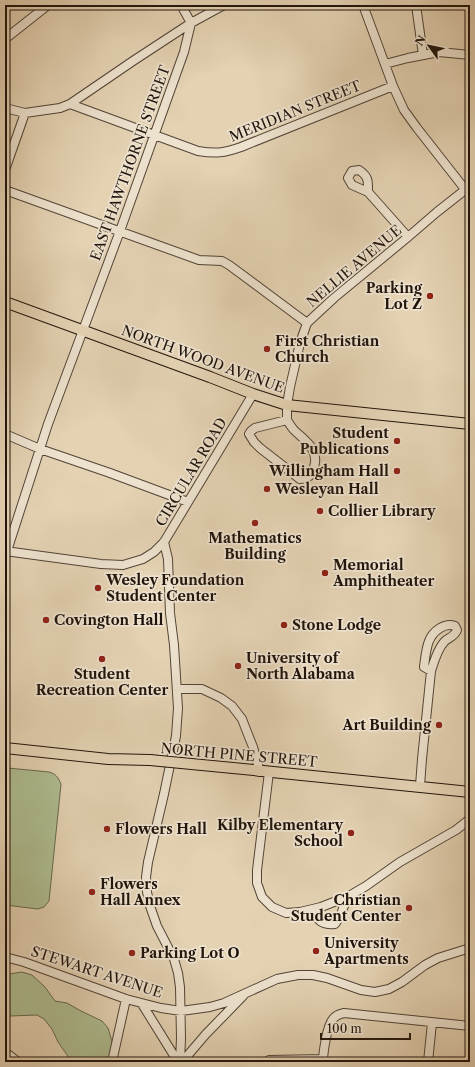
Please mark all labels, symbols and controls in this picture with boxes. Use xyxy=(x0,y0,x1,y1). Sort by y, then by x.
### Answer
north arrow xyxy=(409,26,449,66)
text: N xyxy=(412,32,429,48)
street label: EAST HAWTHORNE STREET xyxy=(86,62,174,263)
street label: MERIDIAN STREET xyxy=(227,76,364,146)
street label: NELLIE AVENUE xyxy=(303,221,405,311)
place label: Parking Lot Z xyxy=(366,279,423,313)
marker: Parking Lot Z xyxy=(425,291,435,301)
street label: NORTH WOOD AVENUE xyxy=(119,321,287,397)
place label: First Christian Church xyxy=(275,332,380,366)
marker: First Christian Church xyxy=(262,344,272,354)
street label: CIRCULAR ROAD xyxy=(151,414,231,530)
place label: Student Publications xyxy=(300,424,389,458)
marker: Student Publications xyxy=(392,436,402,446)
place label: Willingham Hall xyxy=(268,462,389,480)
marker: Willingham Hall xyxy=(392,466,402,476)
place label: Wesleyan Hall xyxy=(274,480,379,498)
marker: Wesleyan Hall xyxy=(262,484,272,494)
place label: Collier Library xyxy=(328,502,436,520)
marker: Collier Library xyxy=(315,506,325,516)
marker: Mathematics Building xyxy=(250,518,260,528)
place label: Mathematics Building xyxy=(208,529,302,563)
place label: Memorial Amphitheater xyxy=(332,556,434,590)
marker: Memorial Amphitheater xyxy=(320,568,330,578)
place label: Wesley Foundation Student Center xyxy=(105,571,245,605)
marker: Wesley Foundation Student Center xyxy=(93,583,103,593)
place label: Covington Hall xyxy=(54,611,163,629)
marker: Covington Hall xyxy=(41,615,51,625)
place label: Stone Lodge xyxy=(292,616,381,634)
marker: Stone Lodge xyxy=(279,620,289,630)
place label: University of North Alabama xyxy=(246,649,356,683)
marker: Student Recreation Center xyxy=(97,654,107,664)
marker: University of North Alabama xyxy=(233,661,243,671)
place label: Student Recreation Center xyxy=(36,665,168,699)
place label: Art Building xyxy=(342,716,432,734)
marker: Art Building xyxy=(434,720,444,730)
street label: NORTH PINE STREET xyxy=(160,739,319,771)
place label: Kilby Elementary School xyxy=(217,816,343,850)
place label: Flowers Hall xyxy=(115,820,207,838)
marker: Flowers Hall xyxy=(102,824,112,834)
marker: Kilby Elementary School xyxy=(346,828,356,838)
place label: Flowers Hall Annex xyxy=(100,875,181,909)
marker: Flowers Hall Annex xyxy=(87,887,97,897)
place label: Christian Student Center xyxy=(291,891,401,925)
marker: Christian Student Center xyxy=(404,903,414,913)
place label: University Apartments xyxy=(323,934,409,968)
street label: STEWART AVENUE xyxy=(29,942,165,1002)
place label: Parking Lot O xyxy=(140,944,239,962)
marker: University Apartments xyxy=(311,946,321,956)
marker: Parking Lot O xyxy=(127,948,137,958)
scale bar xyxy=(321,1015,410,1041)
text: 100 m xyxy=(327,1021,362,1036)

